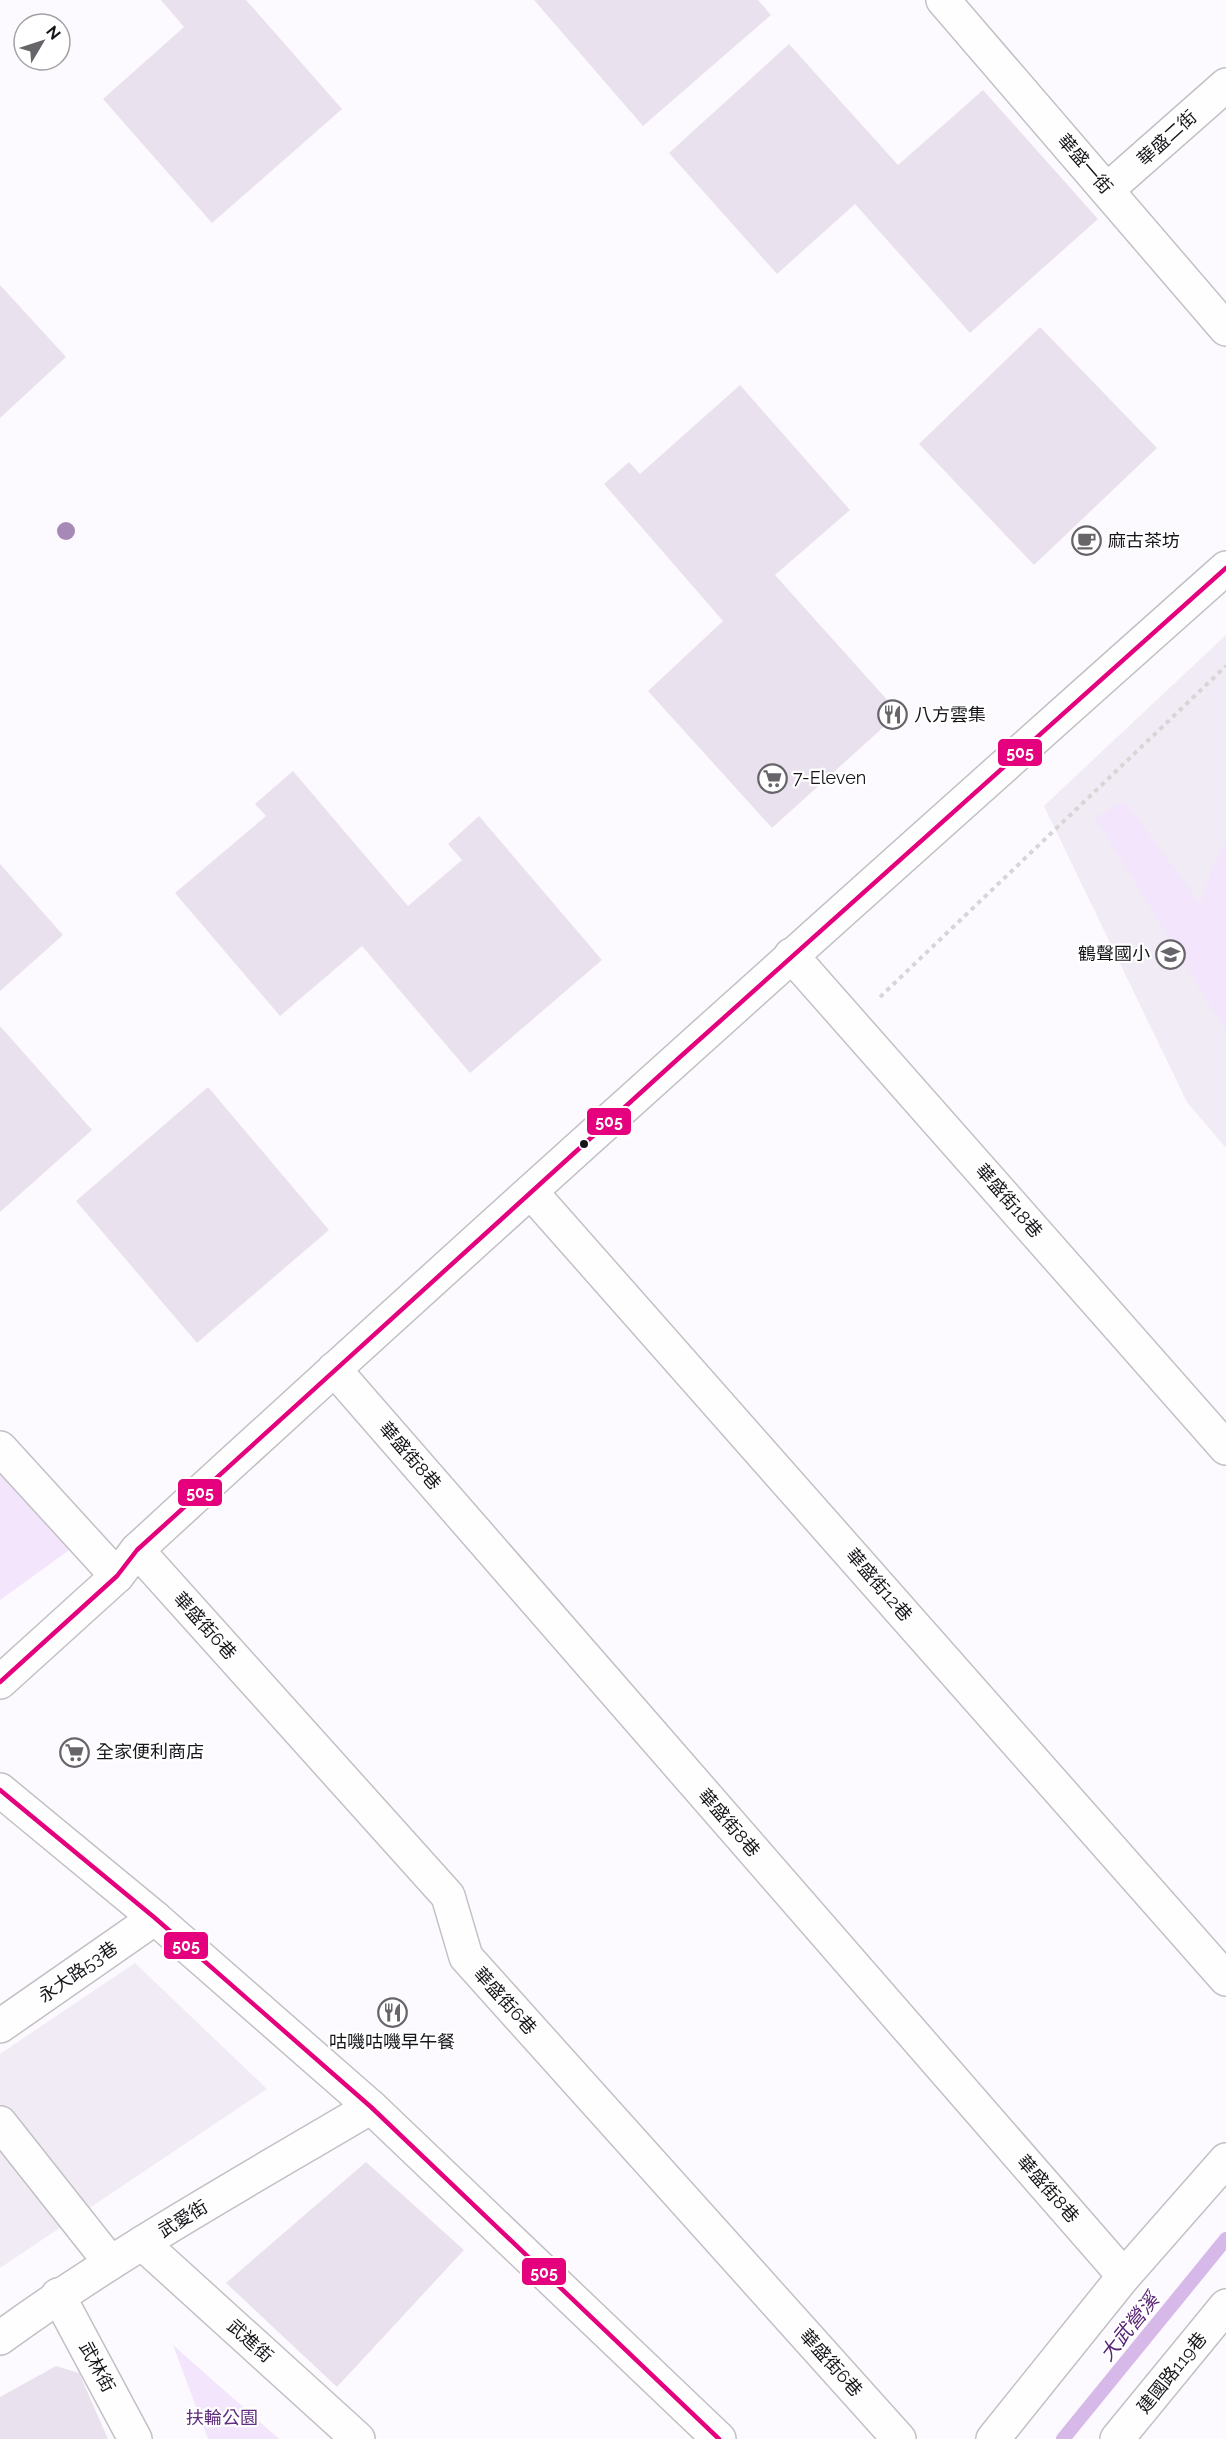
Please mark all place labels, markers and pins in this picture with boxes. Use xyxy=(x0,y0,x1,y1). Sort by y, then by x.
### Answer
cafe icon: 麻古茶坊 xyxy=(1071,525,1103,557)
place label: 麻古茶坊 xyxy=(1108,530,1180,551)
restaurant icon: 八方雲集 xyxy=(877,699,909,731)
place label: 八方雲集 xyxy=(914,704,986,725)
supermarket icon: 7-Eleven xyxy=(756,762,788,794)
place label: 7-Eleven xyxy=(793,767,866,788)
school or university icon: 鶴聲國小 xyxy=(1155,938,1187,970)
place label: 鶴聲國小 xyxy=(1078,943,1150,964)
unlabelled marker xyxy=(578,1138,590,1150)
supermarket icon: 全家便利商店 xyxy=(59,1736,91,1768)
place label: 全家便利商店 xyxy=(96,1741,204,1762)
restaurant icon: 咕嘰咕嘰早午餐 xyxy=(376,1997,408,2029)
place label: 咕嘰咕嘰早午餐 xyxy=(329,2031,455,2052)

